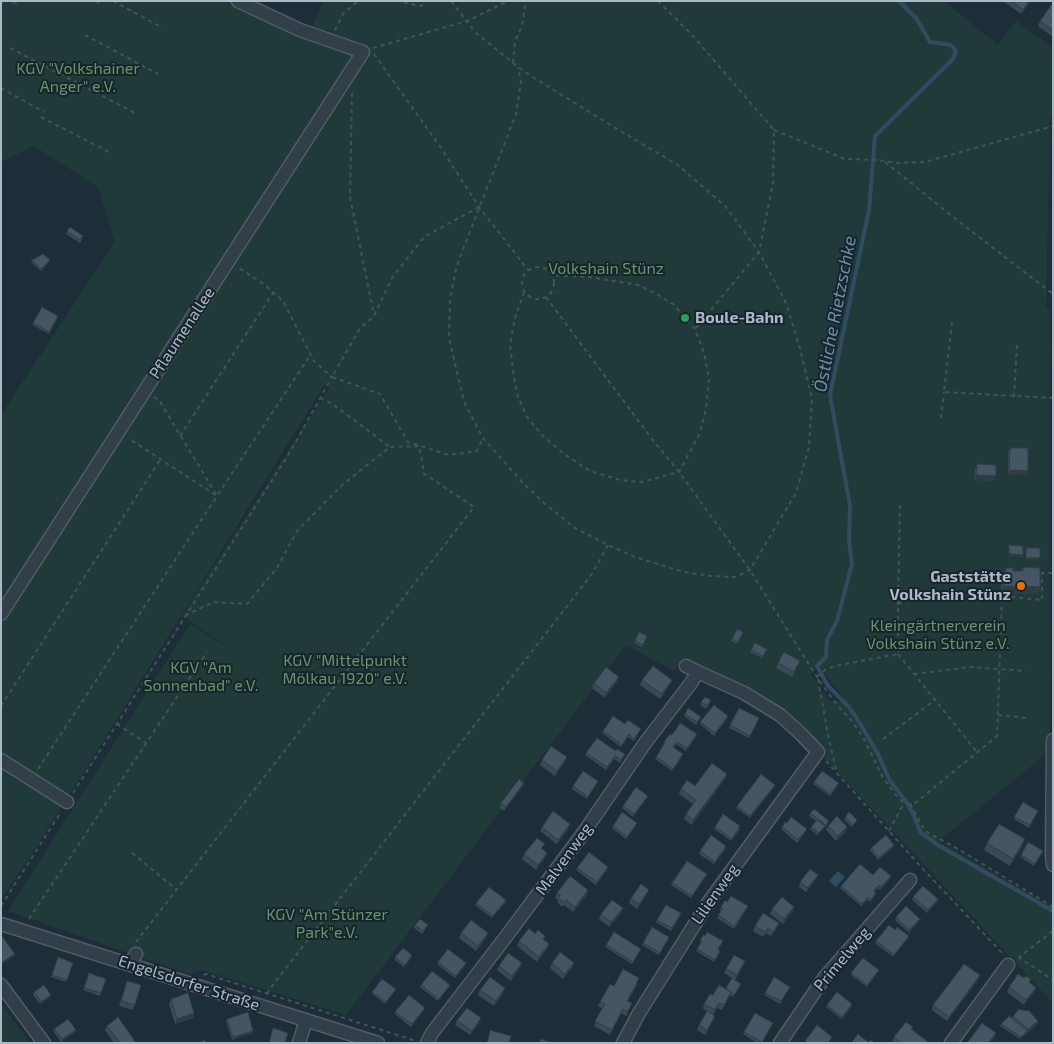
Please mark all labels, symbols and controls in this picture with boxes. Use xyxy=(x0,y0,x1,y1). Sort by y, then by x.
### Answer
park label: KGV "Volkshainer Anger" e.V. xyxy=(16,59,140,97)
water label: Östliche Rietzschke xyxy=(809,234,861,394)
park label: Volkshain Stünz xyxy=(548,259,664,279)
street label: Pflaumenallee xyxy=(145,284,219,382)
place label: Boule-Bahn xyxy=(695,308,784,328)
marker: Boule-Bahn xyxy=(679,312,691,324)
place label: Gaststätte Volkshain Stünz xyxy=(890,567,1011,605)
marker: Gaststätte Volkshain Stünz xyxy=(1015,580,1027,592)
park label: Kleingärtnerverein Volkshain Stünz e.V. xyxy=(866,616,1010,654)
park label: KGV "Mittelpunkt Mölkau 1920" e.V. xyxy=(282,651,408,689)
park label: KGV "Am Sonnenbad" e.V. xyxy=(143,658,259,696)
street label: Malvenweg xyxy=(532,819,596,899)
street label: Lilienweg xyxy=(687,860,743,928)
park label: KGV "Am Stünzer Park"e.V. xyxy=(266,905,388,943)
street label: Primelweg xyxy=(810,923,874,995)
street label: Engelsdorfer Straße xyxy=(116,951,262,1015)

